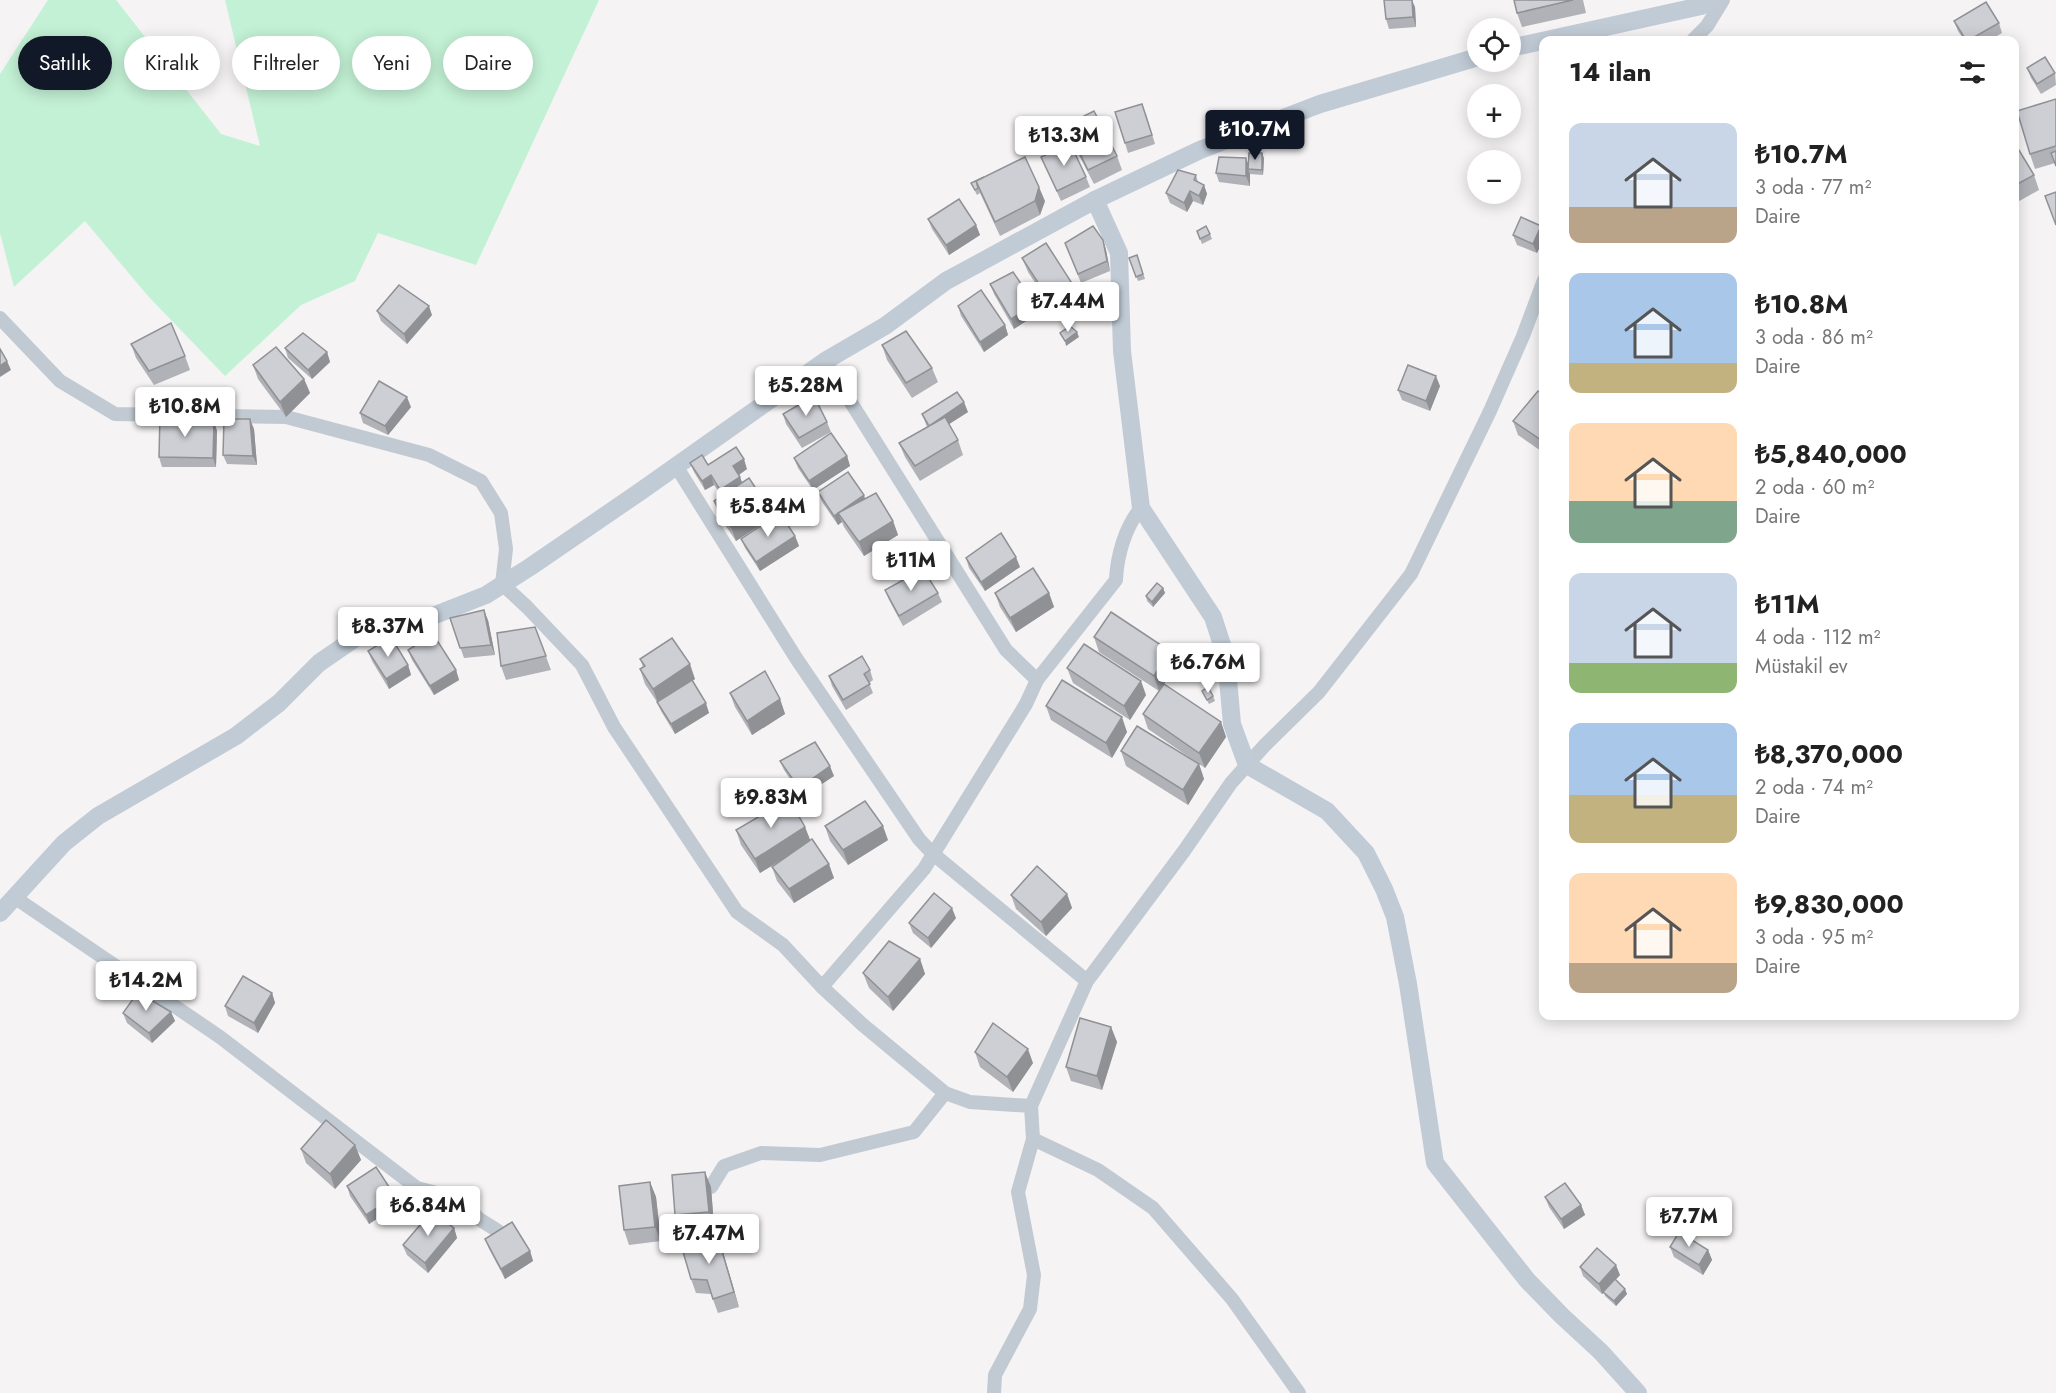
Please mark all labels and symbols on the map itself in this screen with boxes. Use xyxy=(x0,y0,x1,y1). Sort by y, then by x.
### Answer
pin: ₺10.7M xyxy=(1206,110,1304,161)
pin: ₺13.3M xyxy=(1015,116,1113,167)
pin: ₺7.44M xyxy=(1019,282,1117,333)
pin: ₺5.28M xyxy=(757,366,855,417)
pin: ₺10.8M xyxy=(136,387,234,438)
pin: ₺5.84M xyxy=(719,487,817,538)
pin: ₺11M xyxy=(875,541,947,592)
pin: ₺8.37M xyxy=(339,607,437,658)
pin: ₺6.76M xyxy=(1159,643,1257,694)
pin: ₺9.83M xyxy=(722,778,820,829)
pin: ₺14.2M xyxy=(97,961,195,1012)
pin: ₺6.84M xyxy=(379,1186,477,1237)
pin: ₺7.7M xyxy=(1647,1197,1731,1248)
pin: ₺7.47M xyxy=(660,1214,758,1265)

